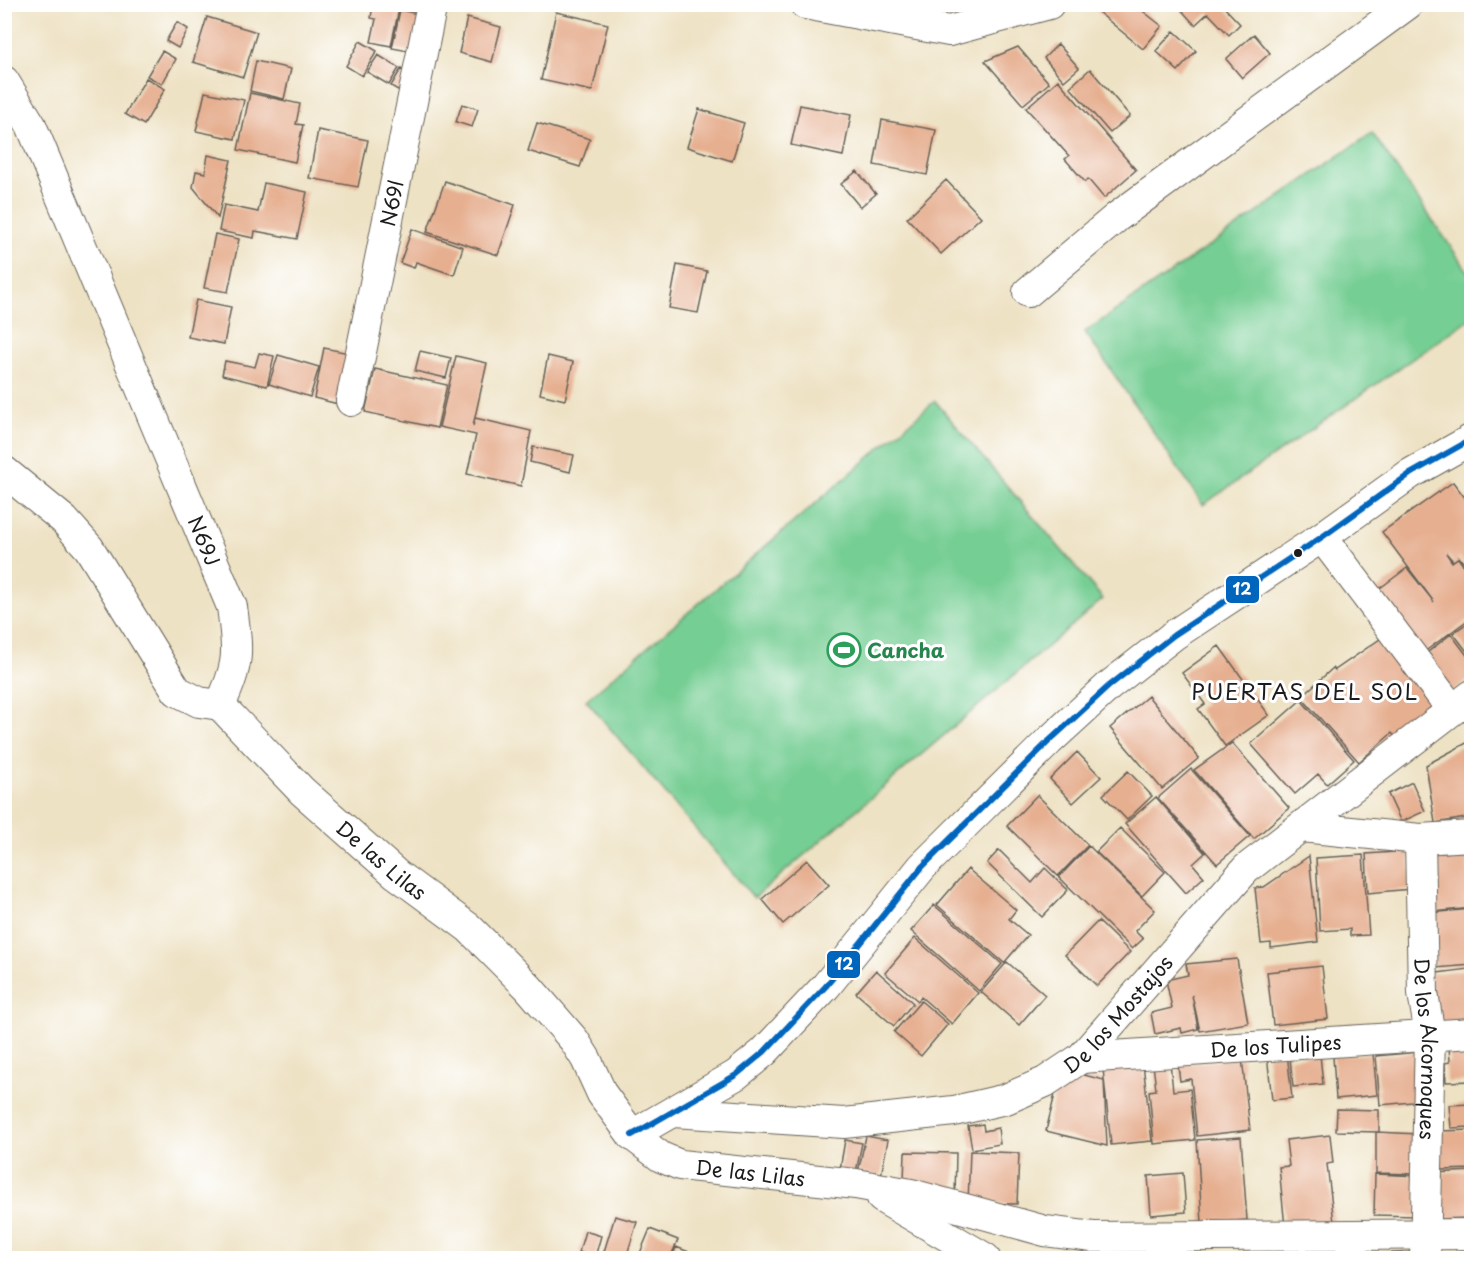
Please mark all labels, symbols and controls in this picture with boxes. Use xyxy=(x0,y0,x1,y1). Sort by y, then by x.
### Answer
street label: N69l xyxy=(372,177,411,229)
street label: N69J xyxy=(180,511,228,571)
unlabelled marker xyxy=(1292,547,1304,559)
line badge: 12 xyxy=(1225,575,1260,604)
text: 12 xyxy=(1233,576,1251,600)
sports icon: Cancha xyxy=(826,632,862,668)
place label: Cancha xyxy=(867,635,945,665)
district label: PUERTAS DEL SOL xyxy=(1191,674,1419,707)
street label: De las Lilas xyxy=(330,813,433,907)
street label: De los Mostajos xyxy=(1057,948,1179,1081)
line badge: 12 xyxy=(826,950,861,979)
text: 12 xyxy=(835,951,853,975)
street label: De los Alcornoques xyxy=(1407,957,1445,1140)
street label: De los Tulipes xyxy=(1209,1026,1342,1065)
street label: De las Lilas xyxy=(694,1152,806,1193)

